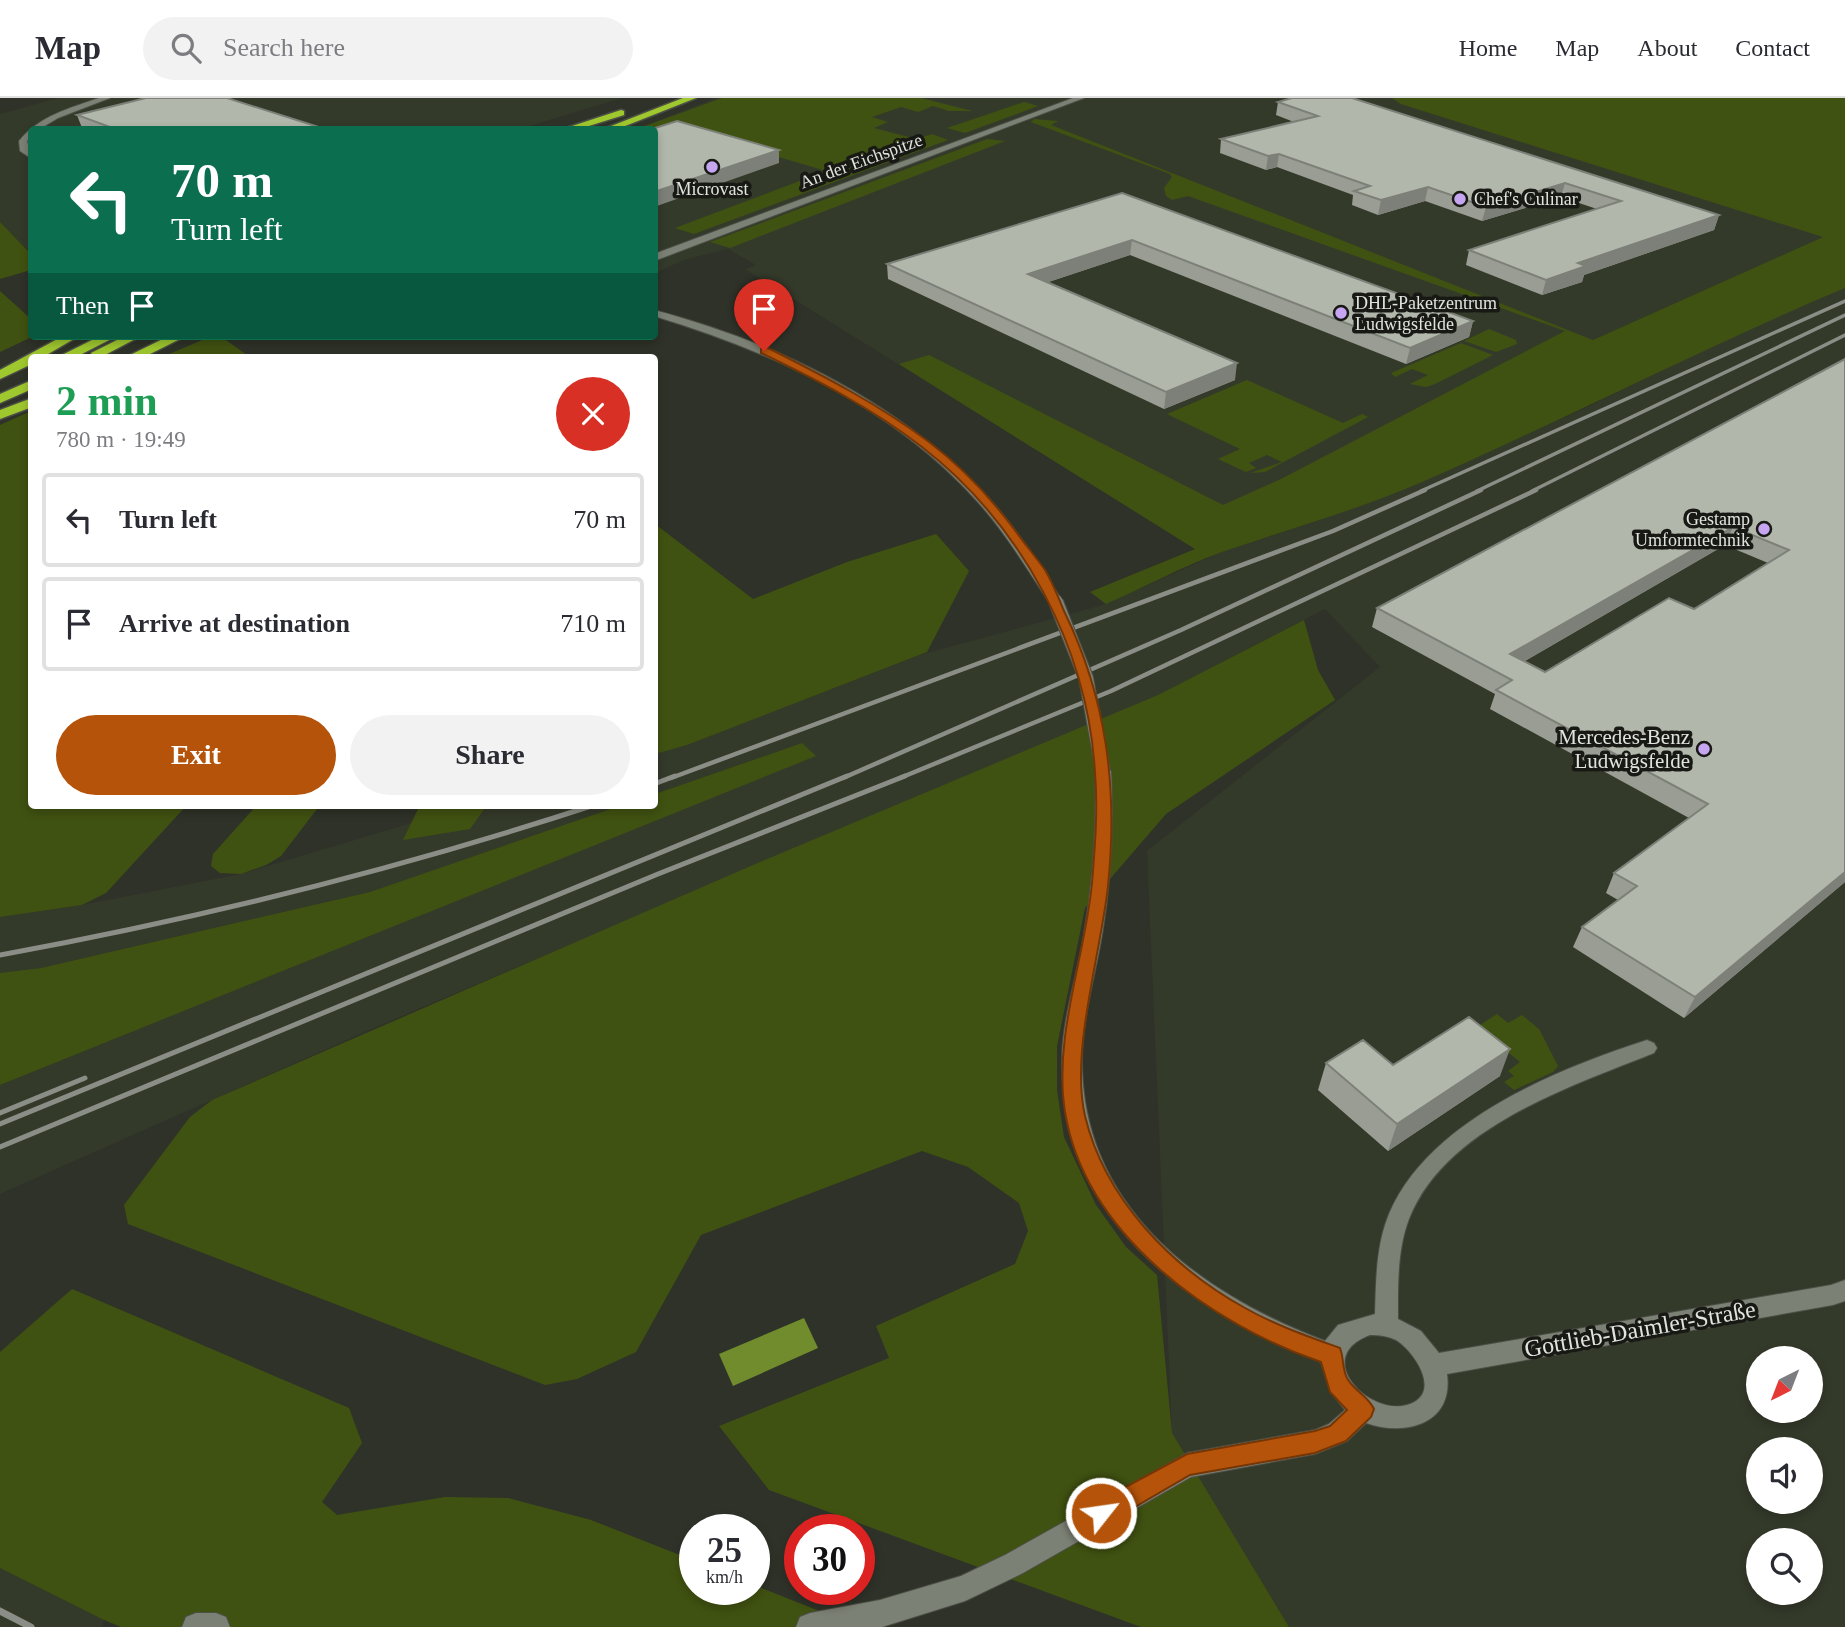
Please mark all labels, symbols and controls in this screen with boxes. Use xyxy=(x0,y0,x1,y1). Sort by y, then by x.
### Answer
search box xyxy=(143,17,633,80)
icon: search xyxy=(167,29,205,67)
text: Map xyxy=(35,30,101,66)
text: Search here xyxy=(223,33,345,62)
text: Home xyxy=(1459,35,1517,61)
text: Map xyxy=(1555,35,1599,61)
text: About xyxy=(1637,35,1697,61)
text: Contact xyxy=(1735,35,1810,61)
street label: An der Eichspitze xyxy=(797,130,925,192)
text: 70 m xyxy=(171,153,273,208)
icon: left xyxy=(56,154,147,245)
marker: Microvast xyxy=(704,159,720,175)
place label: Microvast xyxy=(676,179,748,199)
place label: Chef's Culinar xyxy=(1474,189,1578,209)
marker: Chef's Culinar xyxy=(1452,191,1468,207)
text: Turn left xyxy=(171,211,283,247)
pin xyxy=(734,279,794,351)
icon: arrive xyxy=(123,287,161,325)
icon: arrive xyxy=(745,290,783,328)
text: Then xyxy=(56,291,109,320)
place label: DHL-Paketzentrum Ludwigsfelde xyxy=(1355,293,1497,334)
marker: DHL-Paketzentrum Ludwigsfelde xyxy=(1333,305,1349,321)
button: close xyxy=(556,377,630,451)
text: 2 min xyxy=(56,378,158,424)
text: 780 m · 19:49 xyxy=(56,427,186,452)
icon: left xyxy=(60,501,98,539)
text: Turn left xyxy=(119,505,217,534)
text: 70 m xyxy=(573,505,626,534)
place label: Gestamp Umformtechnik xyxy=(1635,509,1750,550)
marker: Gestamp Umformtechnik xyxy=(1756,521,1772,537)
icon: arrive xyxy=(60,605,98,643)
text: Arrive at destination xyxy=(119,609,350,638)
text: 710 m xyxy=(560,609,626,638)
button: Exit xyxy=(56,715,336,795)
button: Share xyxy=(350,715,630,795)
place label: Mercedes-Benz Ludwigsfelde xyxy=(1558,725,1690,773)
marker: Mercedes-Benz Ludwigsfelde xyxy=(1696,741,1712,757)
street label: Gottlieb-Daimler-Straße xyxy=(1522,1296,1758,1362)
north arrow xyxy=(1746,1346,1824,1423)
map controls xyxy=(1746,1346,1823,1605)
button: sound xyxy=(1746,1437,1823,1514)
position arrow xyxy=(1064,1476,1138,1550)
speed limit sign: 30 xyxy=(784,1514,875,1605)
button: search xyxy=(1746,1528,1823,1605)
text: 25 xyxy=(707,1531,742,1570)
text: km/h xyxy=(706,1567,743,1587)

